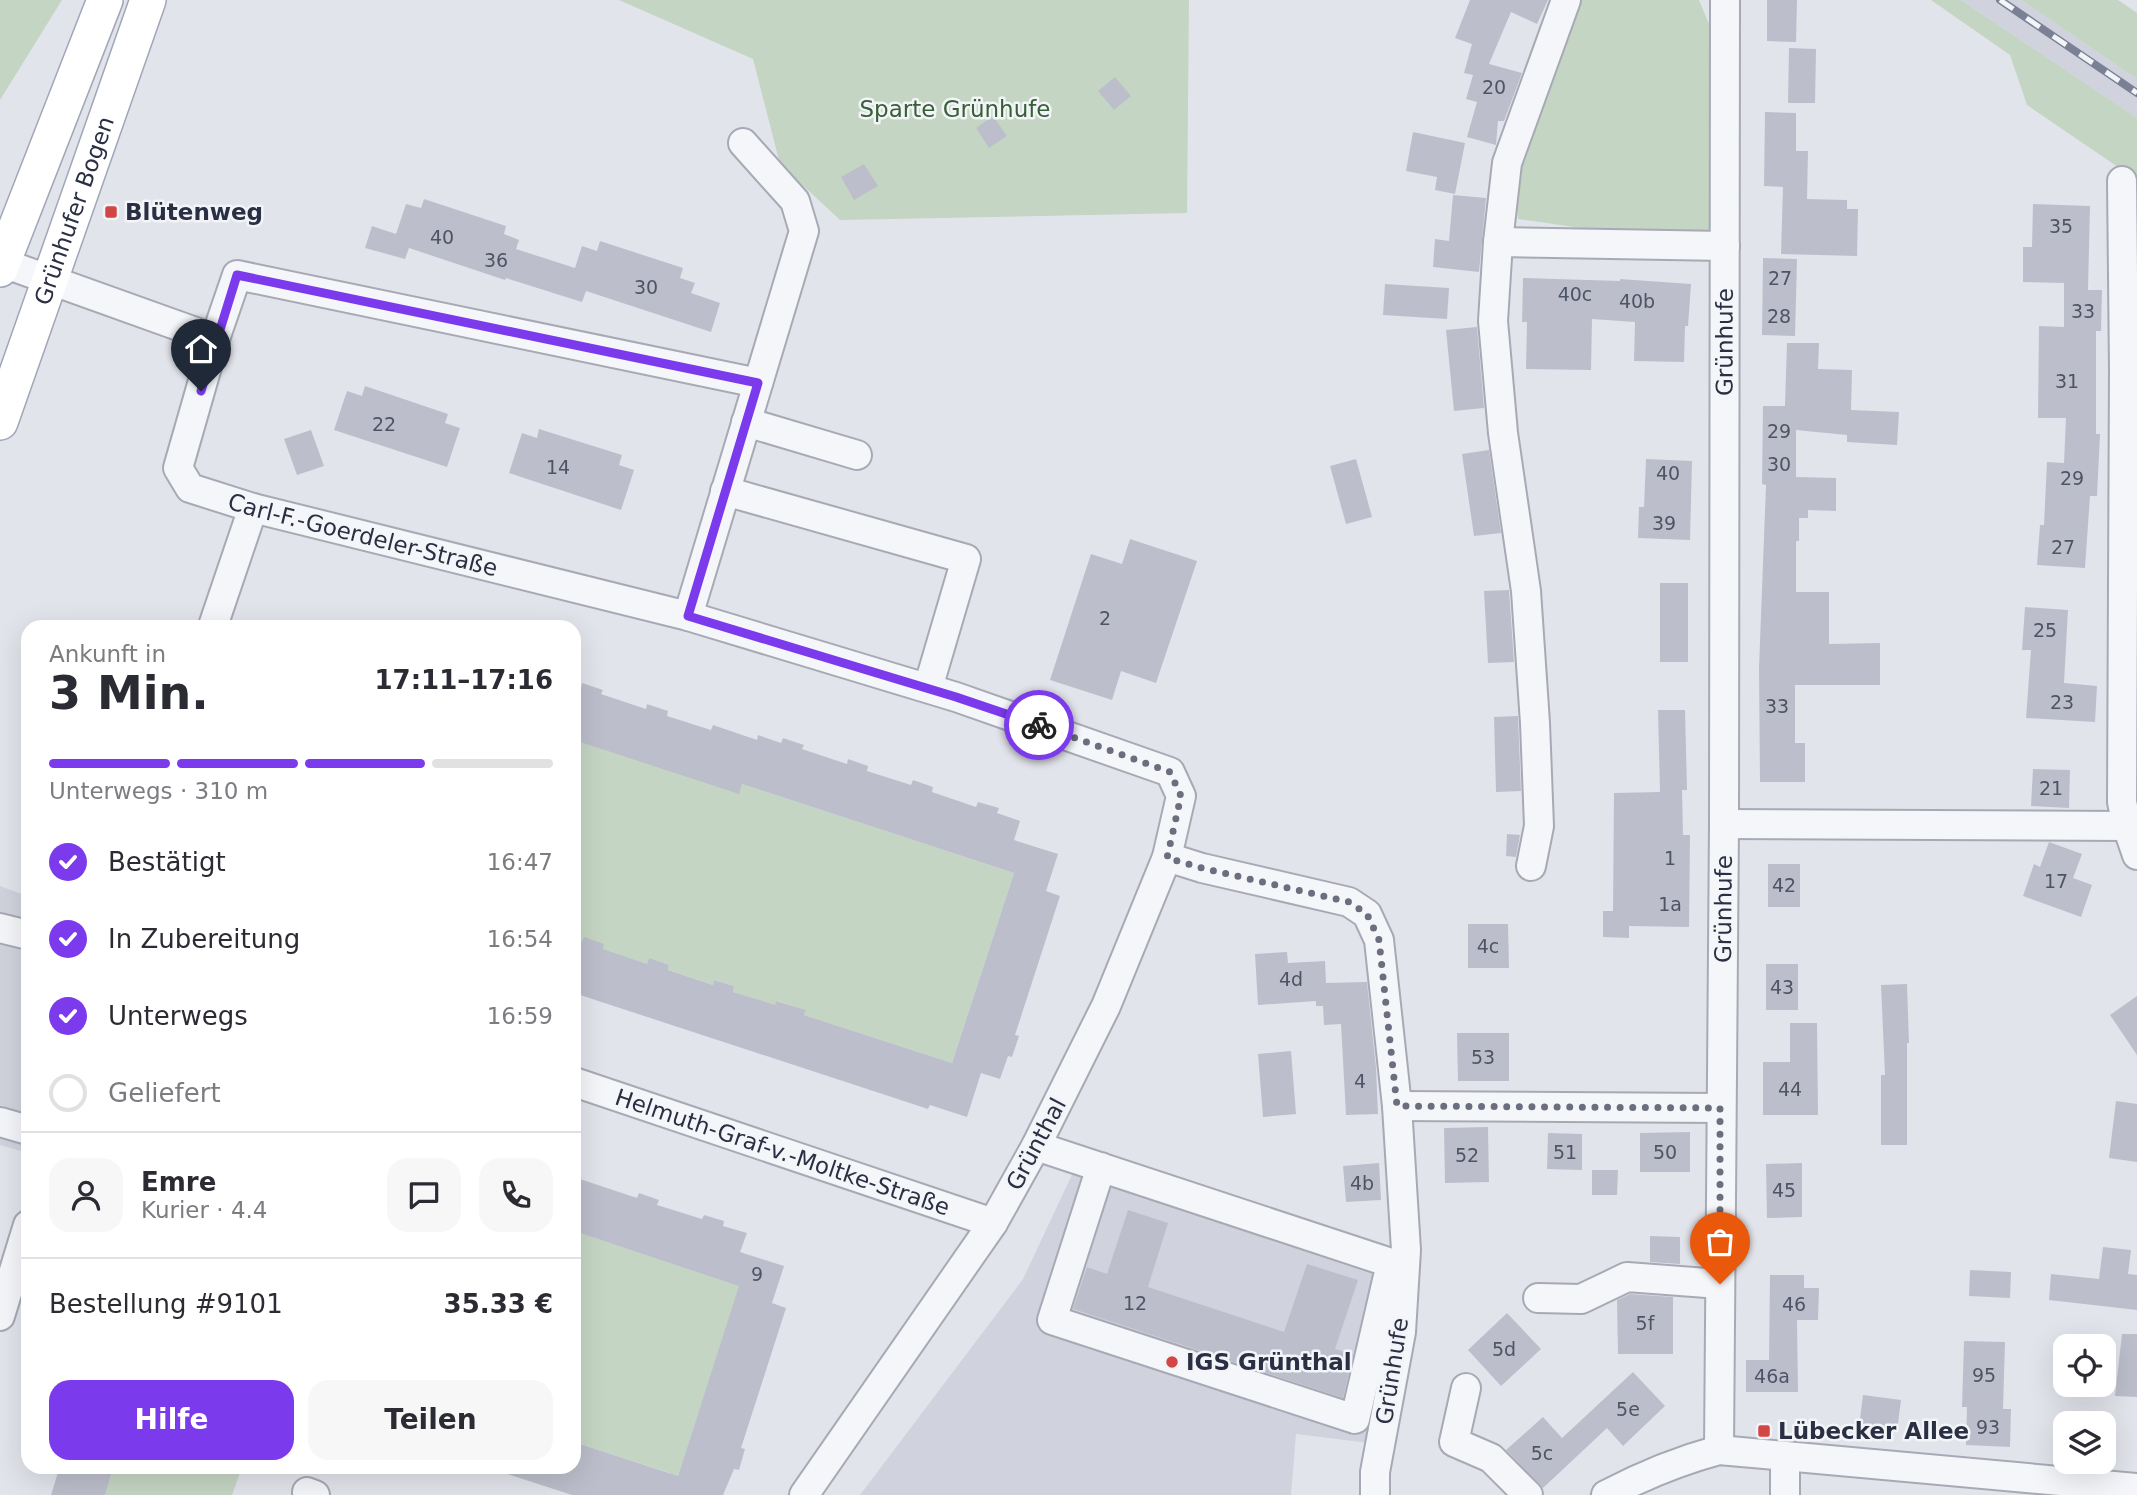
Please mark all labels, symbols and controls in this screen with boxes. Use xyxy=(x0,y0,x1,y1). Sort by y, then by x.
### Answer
house number: 20 xyxy=(1482,76,1506,98)
park label: Sparte Grünhufe xyxy=(859,96,1051,122)
street label: Grünhufer Bogen xyxy=(29,113,119,308)
place label: Blütenweg xyxy=(125,199,263,225)
marker: Blütenweg xyxy=(103,204,119,220)
house number: 35 xyxy=(2049,215,2073,237)
house number: 40 xyxy=(430,226,454,248)
house number: 36 xyxy=(484,249,508,271)
house number: 27 xyxy=(1768,267,1792,289)
house number: 30 xyxy=(634,276,658,298)
house number: 40c xyxy=(1558,283,1592,305)
street label: Grünhufe xyxy=(1712,288,1738,396)
house number: 40b xyxy=(1619,290,1655,312)
house number: 33 xyxy=(2071,300,2095,322)
house number: 28 xyxy=(1767,305,1791,327)
pin xyxy=(171,319,231,391)
icon: home xyxy=(182,330,220,368)
house number: 31 xyxy=(2055,370,2079,392)
house number: 22 xyxy=(372,413,396,435)
house number: 29 xyxy=(1767,420,1791,442)
house number: 30 xyxy=(1767,453,1791,475)
house number: 14 xyxy=(546,456,570,478)
house number: 40 xyxy=(1656,462,1680,484)
house number: 29 xyxy=(2060,467,2084,489)
street label: Carl-F.-Goerdeler-Straße xyxy=(225,488,500,581)
house number: 39 xyxy=(1652,512,1676,534)
house number: 27 xyxy=(2051,536,2075,558)
house number: 2 xyxy=(1099,607,1111,629)
house number: 25 xyxy=(2033,619,2057,641)
text: Ankunft in xyxy=(49,641,166,667)
text: 17:11–17:16 xyxy=(374,665,553,695)
text: 3 Min. xyxy=(49,666,209,720)
courier xyxy=(1004,690,1074,760)
house number: 23 xyxy=(2050,691,2074,713)
house number: 33 xyxy=(1765,695,1789,717)
icon: bike xyxy=(1020,706,1058,744)
house number: 21 xyxy=(2039,777,2063,799)
text: Unterwegs · 310 m xyxy=(49,778,268,804)
icon: check xyxy=(49,843,87,881)
text: Bestätigt xyxy=(108,847,226,877)
house number: 1 xyxy=(1664,847,1676,869)
text: 16:47 xyxy=(487,849,553,875)
street label: Grünhufe xyxy=(1710,855,1737,963)
house number: 17 xyxy=(2044,870,2068,892)
house number: 42 xyxy=(1772,874,1796,896)
house number: 1a xyxy=(1658,893,1682,915)
icon: check xyxy=(49,920,87,958)
text: In Zubereitung xyxy=(108,924,300,954)
text: 16:54 xyxy=(487,926,553,952)
house number: 4c xyxy=(1477,935,1499,957)
house number: 4d xyxy=(1279,968,1303,990)
house number: 43 xyxy=(1770,976,1794,998)
icon: check xyxy=(49,997,87,1035)
text: Unterwegs xyxy=(108,1001,248,1031)
text: 16:59 xyxy=(487,1003,553,1029)
house number: 53 xyxy=(1471,1046,1495,1068)
house number: 4 xyxy=(1354,1070,1366,1092)
text: Geliefert xyxy=(108,1078,221,1108)
house number: 44 xyxy=(1778,1078,1802,1100)
street label: Helmuth-Graf-v.-Moltke-Straße xyxy=(612,1084,953,1220)
street label: Grünthal xyxy=(1001,1094,1071,1194)
house number: 51 xyxy=(1553,1141,1577,1163)
house number: 50 xyxy=(1653,1141,1677,1163)
house number: 52 xyxy=(1455,1144,1479,1166)
button: person xyxy=(49,1158,123,1232)
button: chat xyxy=(387,1158,461,1232)
button: phone xyxy=(479,1158,553,1232)
text: Emre xyxy=(141,1167,216,1197)
house number: 4b xyxy=(1350,1172,1374,1194)
house number: 45 xyxy=(1772,1179,1796,1201)
text: Kurier · 4.4 xyxy=(141,1197,267,1223)
pin xyxy=(1690,1212,1750,1284)
icon: bag xyxy=(1701,1223,1739,1261)
house number: 9 xyxy=(751,1263,763,1285)
text: Bestellung #9101 xyxy=(49,1289,283,1319)
text: 35.33 € xyxy=(444,1289,553,1319)
house number: 12 xyxy=(1123,1292,1147,1314)
house number: 46 xyxy=(1782,1293,1806,1315)
house number: 5f xyxy=(1636,1312,1656,1334)
street label: Grünhufe xyxy=(1371,1316,1413,1426)
map controls xyxy=(2053,1334,2116,1474)
button: locate xyxy=(2053,1334,2116,1397)
house number: 5d xyxy=(1492,1338,1516,1360)
place label: IGS Grünthal xyxy=(1186,1349,1352,1375)
marker: IGS Grünthal xyxy=(1164,1354,1180,1370)
house number: 95 xyxy=(1972,1364,1996,1386)
house number: 46a xyxy=(1754,1365,1790,1387)
button: Hilfe xyxy=(49,1380,294,1460)
button: Teilen xyxy=(308,1380,553,1460)
house number: 5e xyxy=(1616,1398,1640,1420)
button: layers xyxy=(2053,1411,2116,1474)
house number: 93 xyxy=(1976,1416,2000,1438)
place label: Lübecker Allee xyxy=(1778,1418,1969,1444)
marker: Lübecker Allee xyxy=(1756,1423,1772,1439)
house number: 5c xyxy=(1531,1442,1553,1464)

